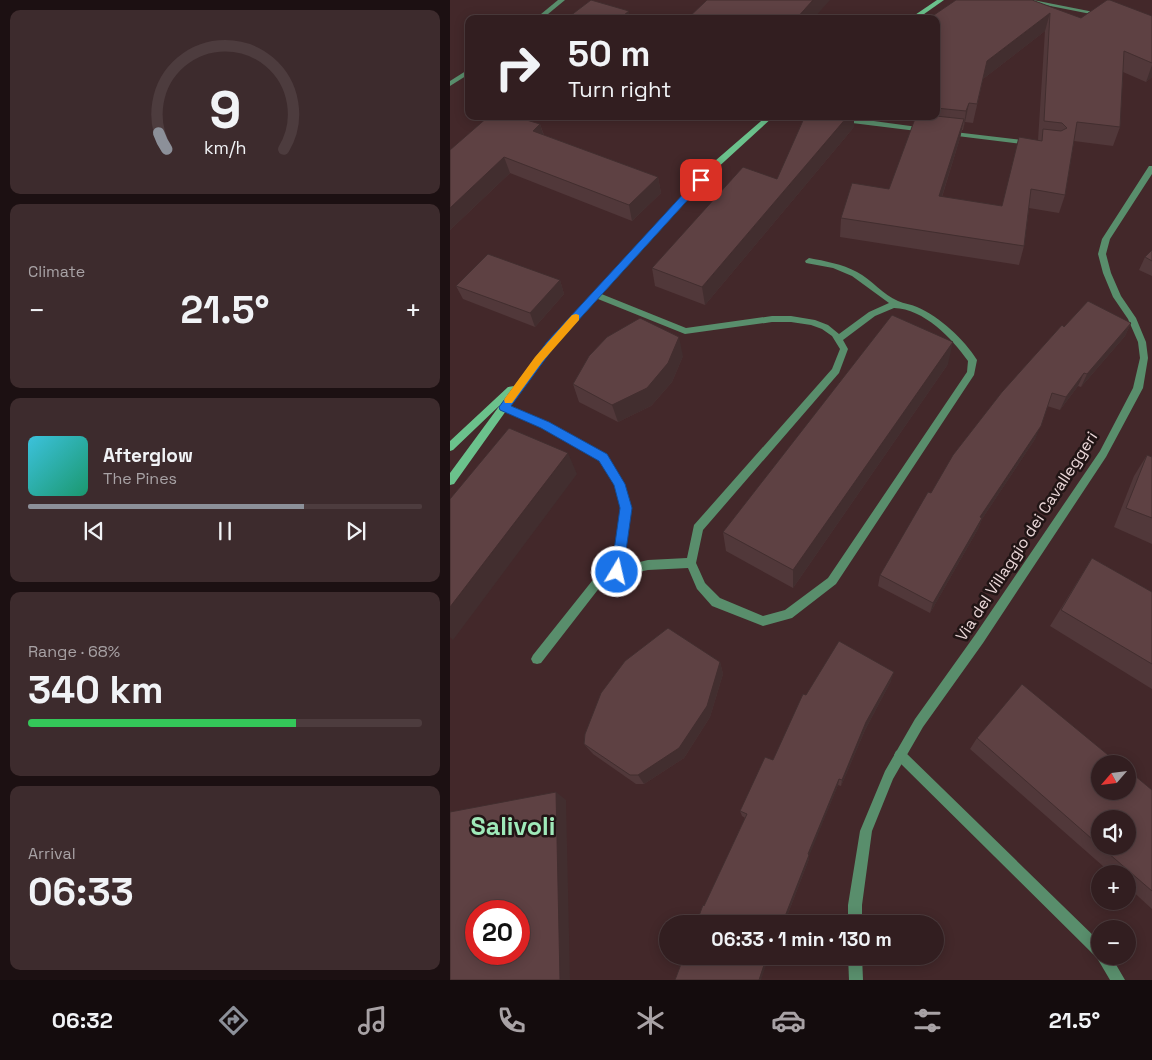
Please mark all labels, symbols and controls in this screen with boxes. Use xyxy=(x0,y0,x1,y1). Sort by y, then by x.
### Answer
text: 50 m xyxy=(568,32,650,76)
icon: right xyxy=(485,35,550,100)
text: Turn right xyxy=(568,75,671,103)
text: 9 xyxy=(209,77,241,143)
text: km/h xyxy=(204,136,246,159)
pin xyxy=(680,159,722,201)
icon: arrive xyxy=(687,166,715,194)
text: Climate xyxy=(28,261,85,282)
text: 21.5° xyxy=(181,286,269,334)
text: − xyxy=(28,292,45,328)
text: + xyxy=(405,292,422,328)
street label: Via del Villaggio dei Cavalleggeri xyxy=(951,428,1102,645)
text: Afterglow xyxy=(103,443,193,468)
text: The Pines xyxy=(103,468,177,489)
icon: previous xyxy=(80,517,108,545)
icon: pause xyxy=(211,517,239,545)
icon: next xyxy=(342,517,370,545)
position arrow xyxy=(590,545,642,597)
text: Range · 68% xyxy=(28,641,120,662)
text: 340 km xyxy=(28,666,163,714)
north arrow xyxy=(1091,755,1136,800)
map controls xyxy=(1091,755,1136,965)
district label: Salivoli xyxy=(471,810,555,842)
button: sound xyxy=(1091,810,1136,855)
text: Arrival xyxy=(28,843,76,864)
button: + xyxy=(1091,865,1136,910)
text: 06:33 xyxy=(28,868,134,916)
speed limit sign: 20 xyxy=(465,900,530,965)
button: − xyxy=(1091,920,1136,965)
text: 06:33 · 1 min · 130 m xyxy=(711,927,892,952)
icon: directions xyxy=(216,1003,251,1038)
icon: music xyxy=(355,1003,390,1038)
icon: phone xyxy=(494,1003,529,1038)
icon: climate xyxy=(633,1003,668,1038)
icon: car xyxy=(771,1003,806,1038)
icon: filters xyxy=(910,1003,945,1038)
text: 06:32 xyxy=(52,1006,113,1034)
text: 21.5° xyxy=(1049,1006,1100,1034)

